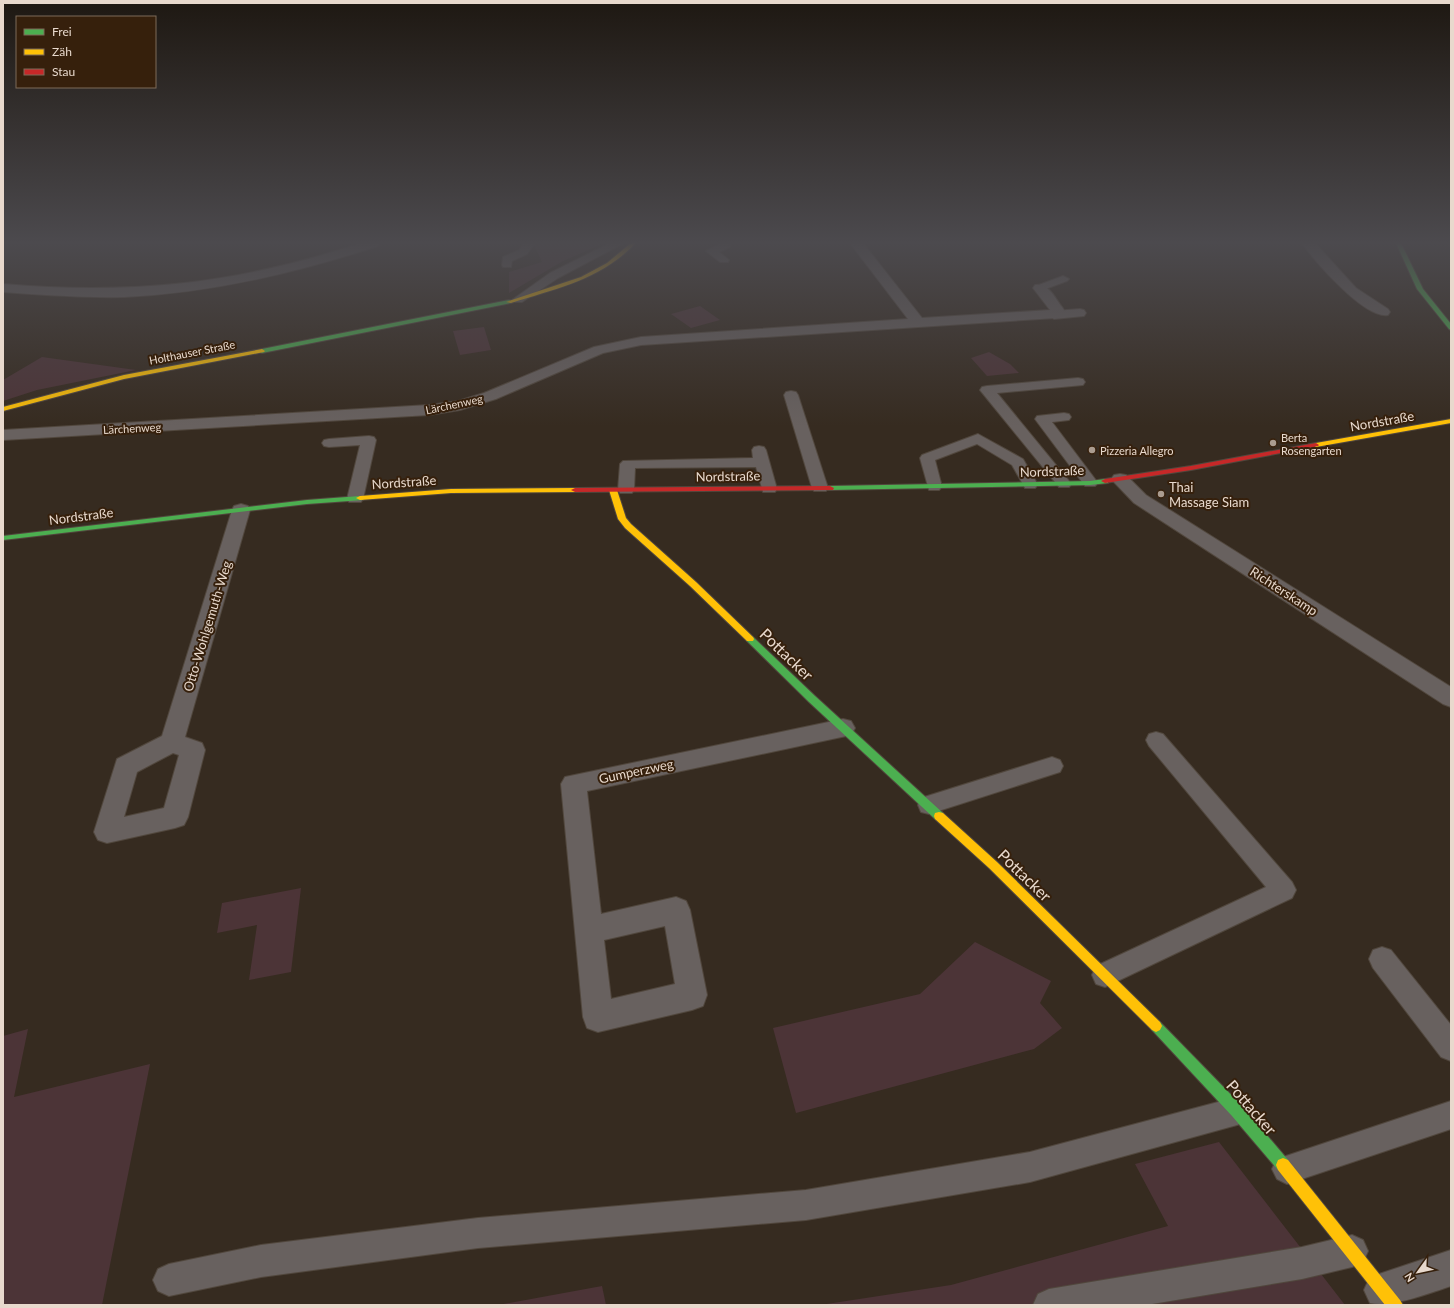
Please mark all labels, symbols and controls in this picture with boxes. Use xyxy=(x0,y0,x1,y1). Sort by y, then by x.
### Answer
legend xyxy=(16,16,156,88)
text: Frei xyxy=(52,24,72,39)
text: Zäh xyxy=(52,44,72,59)
text: Stau xyxy=(52,64,75,79)
street label: Holthauser Straße xyxy=(148,337,236,367)
street label: Lärchenweg xyxy=(424,392,484,416)
street label: Nordstraße xyxy=(1349,407,1415,434)
street label: Lärchenweg xyxy=(103,420,162,436)
place label: Berta Rosengarten xyxy=(1281,431,1342,457)
marker: Berta Rosengarten xyxy=(1268,438,1278,448)
place label: Pizzeria Allegro xyxy=(1100,444,1174,457)
marker: Pizzeria Allegro xyxy=(1087,445,1097,455)
street label: Nordstraße xyxy=(1019,462,1085,480)
street label: Nordstraße xyxy=(696,467,761,485)
street label: Nordstraße xyxy=(371,472,437,492)
place label: Thai Massage Siam xyxy=(1169,479,1249,510)
marker: Thai Massage Siam xyxy=(1156,489,1166,499)
street label: Nordstraße xyxy=(48,504,114,528)
street label: Otto-Wohlgemuth-Weg xyxy=(179,558,235,693)
street label: Richterskamp xyxy=(1247,563,1321,619)
street label: Pottacker xyxy=(756,624,818,684)
street label: Gumperzweg xyxy=(597,755,675,787)
street label: Pottacker xyxy=(994,845,1056,905)
street label: Pottacker xyxy=(1223,1076,1281,1138)
north arrow xyxy=(1398,1252,1438,1292)
text: N xyxy=(1401,1271,1417,1285)

